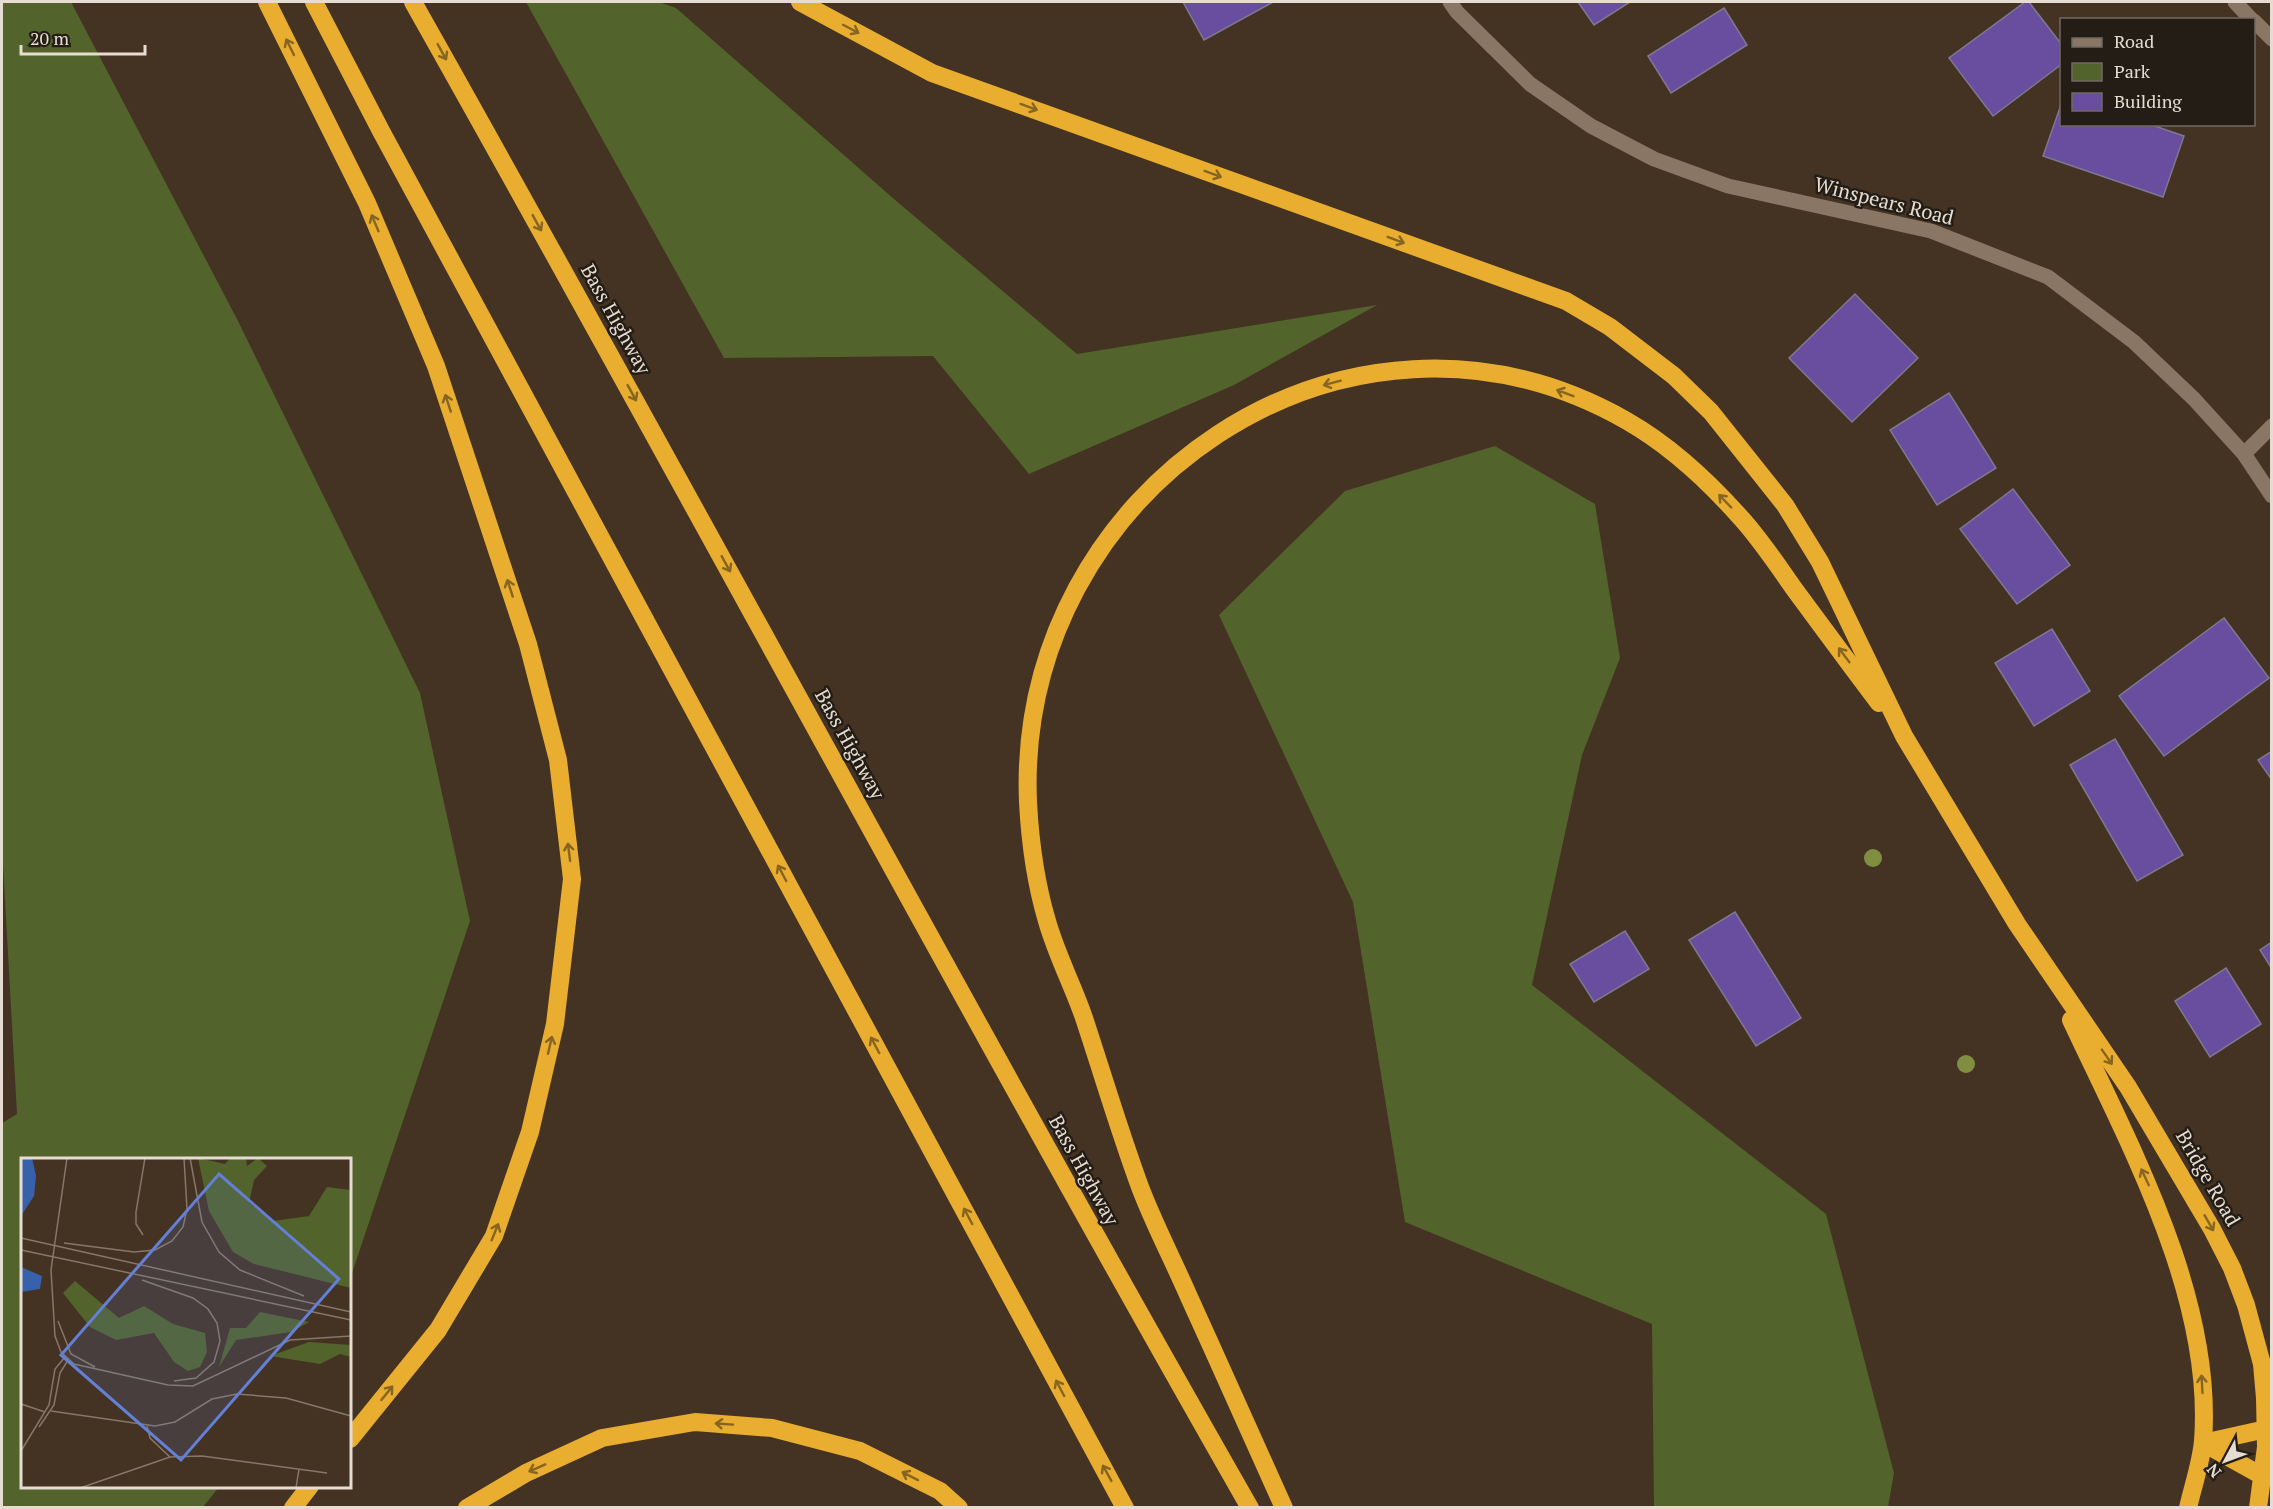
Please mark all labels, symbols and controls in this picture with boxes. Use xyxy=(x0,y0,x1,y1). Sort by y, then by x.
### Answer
scale bar xyxy=(21,18,146,56)
legend xyxy=(2060,18,2255,126)
one-way arrow xyxy=(842,23,859,35)
text: 20 m xyxy=(30,26,70,50)
text: Road xyxy=(2114,29,2154,53)
one-way arrow xyxy=(283,39,295,57)
one-way arrow xyxy=(437,43,448,61)
text: Park xyxy=(2114,59,2151,83)
text: Building xyxy=(2114,89,2182,113)
one-way arrow xyxy=(1019,103,1038,114)
one-way arrow xyxy=(1203,169,1221,180)
street label: Winspears Road xyxy=(1812,170,1957,231)
one-way arrow xyxy=(369,214,380,232)
one-way arrow xyxy=(532,214,544,231)
one-way arrow xyxy=(1386,235,1405,246)
street label: Bass Highway xyxy=(575,259,658,380)
one-way arrow xyxy=(1323,377,1342,389)
one-way arrow xyxy=(626,385,638,402)
one-way arrow xyxy=(1556,387,1575,398)
one-way arrow xyxy=(442,394,453,413)
one-way arrow xyxy=(1718,494,1732,509)
one-way arrow xyxy=(720,555,732,572)
one-way arrow xyxy=(503,579,514,598)
one-way arrow xyxy=(1837,648,1850,664)
street label: Bass Highway xyxy=(809,684,892,805)
one-way arrow xyxy=(563,843,574,863)
one-way arrow xyxy=(776,865,788,882)
one-way arrow xyxy=(544,1036,556,1055)
one-way arrow xyxy=(869,1037,881,1054)
one-way arrow xyxy=(2101,1048,2113,1064)
street label: Bass Highway xyxy=(1043,1110,1126,1231)
street label: Bridge Road xyxy=(2170,1125,2247,1231)
inset map xyxy=(21,1158,351,1488)
one-way arrow xyxy=(2139,1168,2151,1186)
one-way arrow xyxy=(962,1208,973,1226)
one-way arrow xyxy=(2203,1214,2215,1231)
one-way arrow xyxy=(490,1223,501,1242)
one-way arrow xyxy=(2196,1375,2207,1395)
one-way arrow xyxy=(1054,1380,1066,1397)
one-way arrow xyxy=(380,1385,393,1401)
one-way arrow xyxy=(715,1419,734,1430)
north arrow xyxy=(2195,1431,2255,1491)
text: N xyxy=(2201,1459,2226,1483)
one-way arrow xyxy=(528,1462,546,1474)
one-way arrow xyxy=(1101,1465,1112,1483)
one-way arrow xyxy=(901,1470,919,1482)

